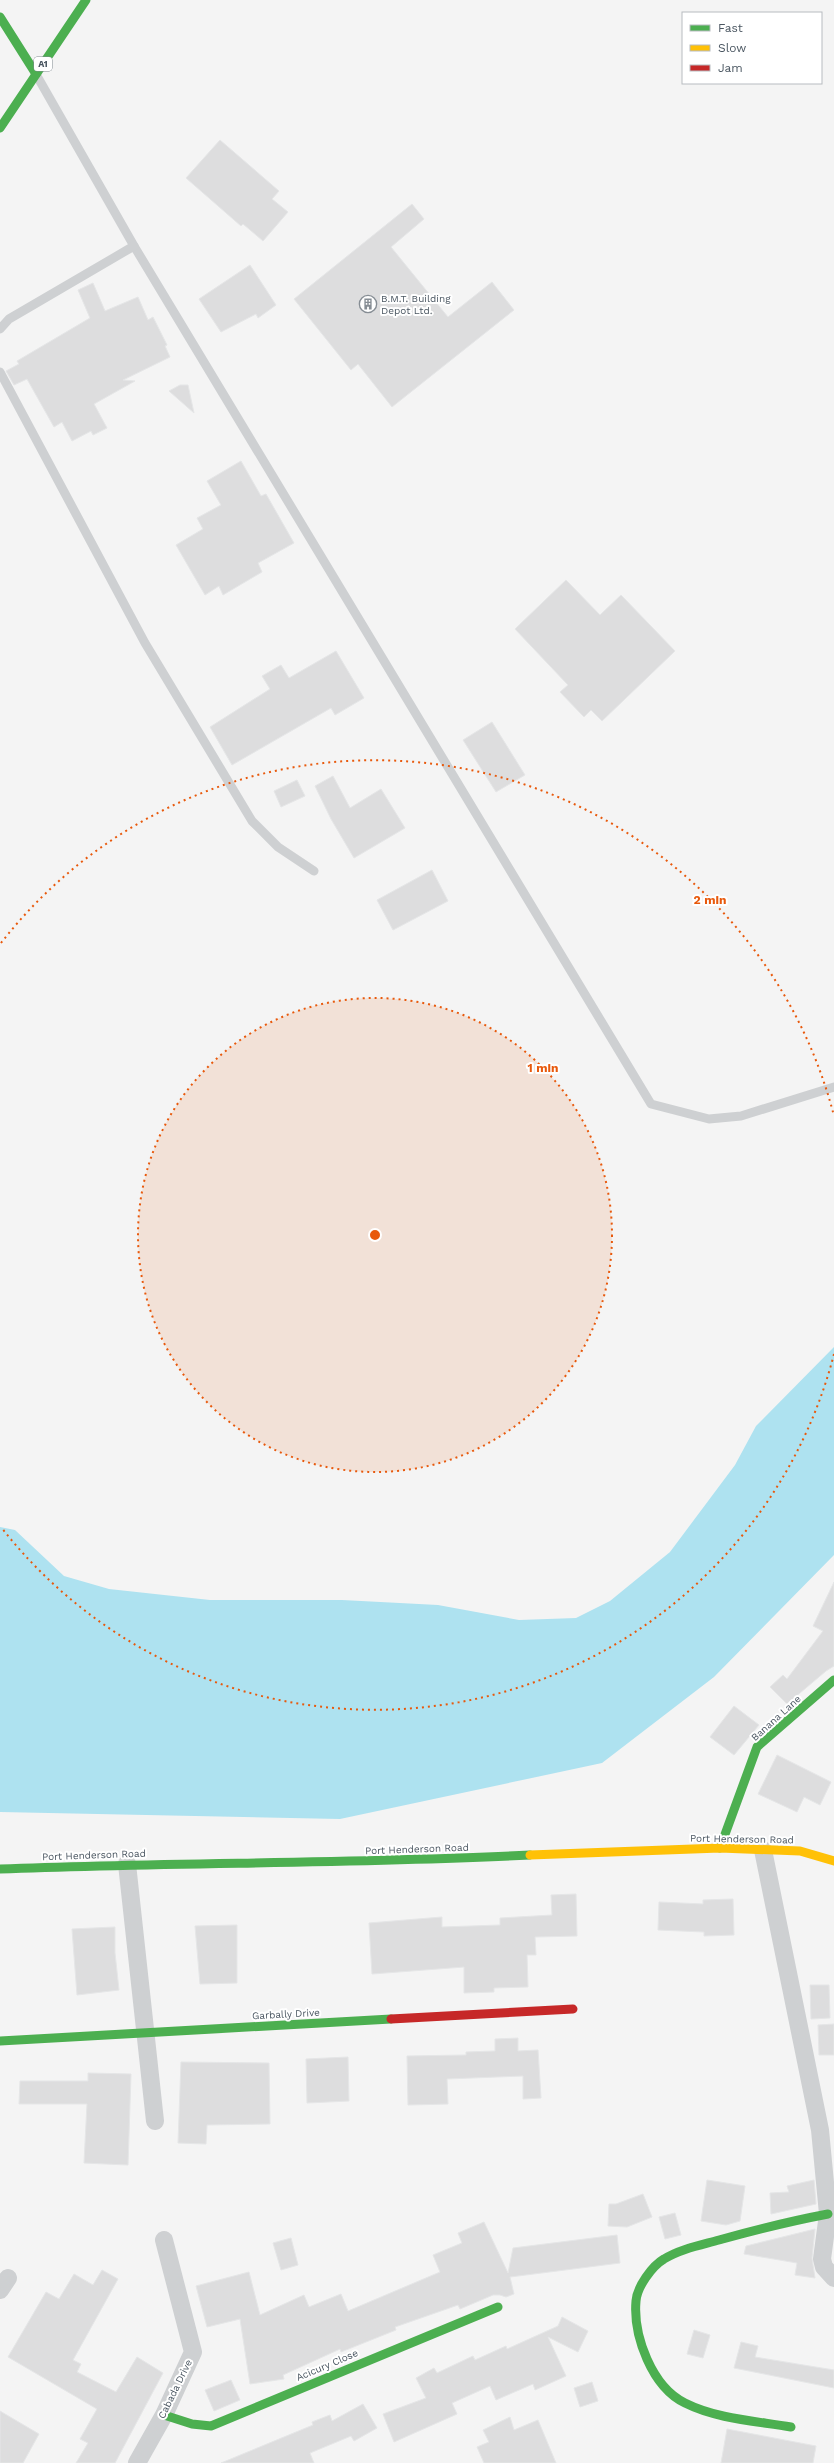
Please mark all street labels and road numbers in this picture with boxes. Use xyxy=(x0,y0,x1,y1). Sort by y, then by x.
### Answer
road number: A1 xyxy=(34,57,52,71)
street label: Banana Lane xyxy=(749,1693,803,1743)
street label: Port Henderson Road xyxy=(690,1833,794,1845)
street label: Port Henderson Road xyxy=(365,1842,469,1856)
street label: Port Henderson Road xyxy=(42,1848,146,1862)
street label: Garbally Drive xyxy=(252,2007,320,2021)
street label: Acicury Close xyxy=(295,2347,360,2383)
street label: Cabada Drive xyxy=(156,2357,194,2420)

